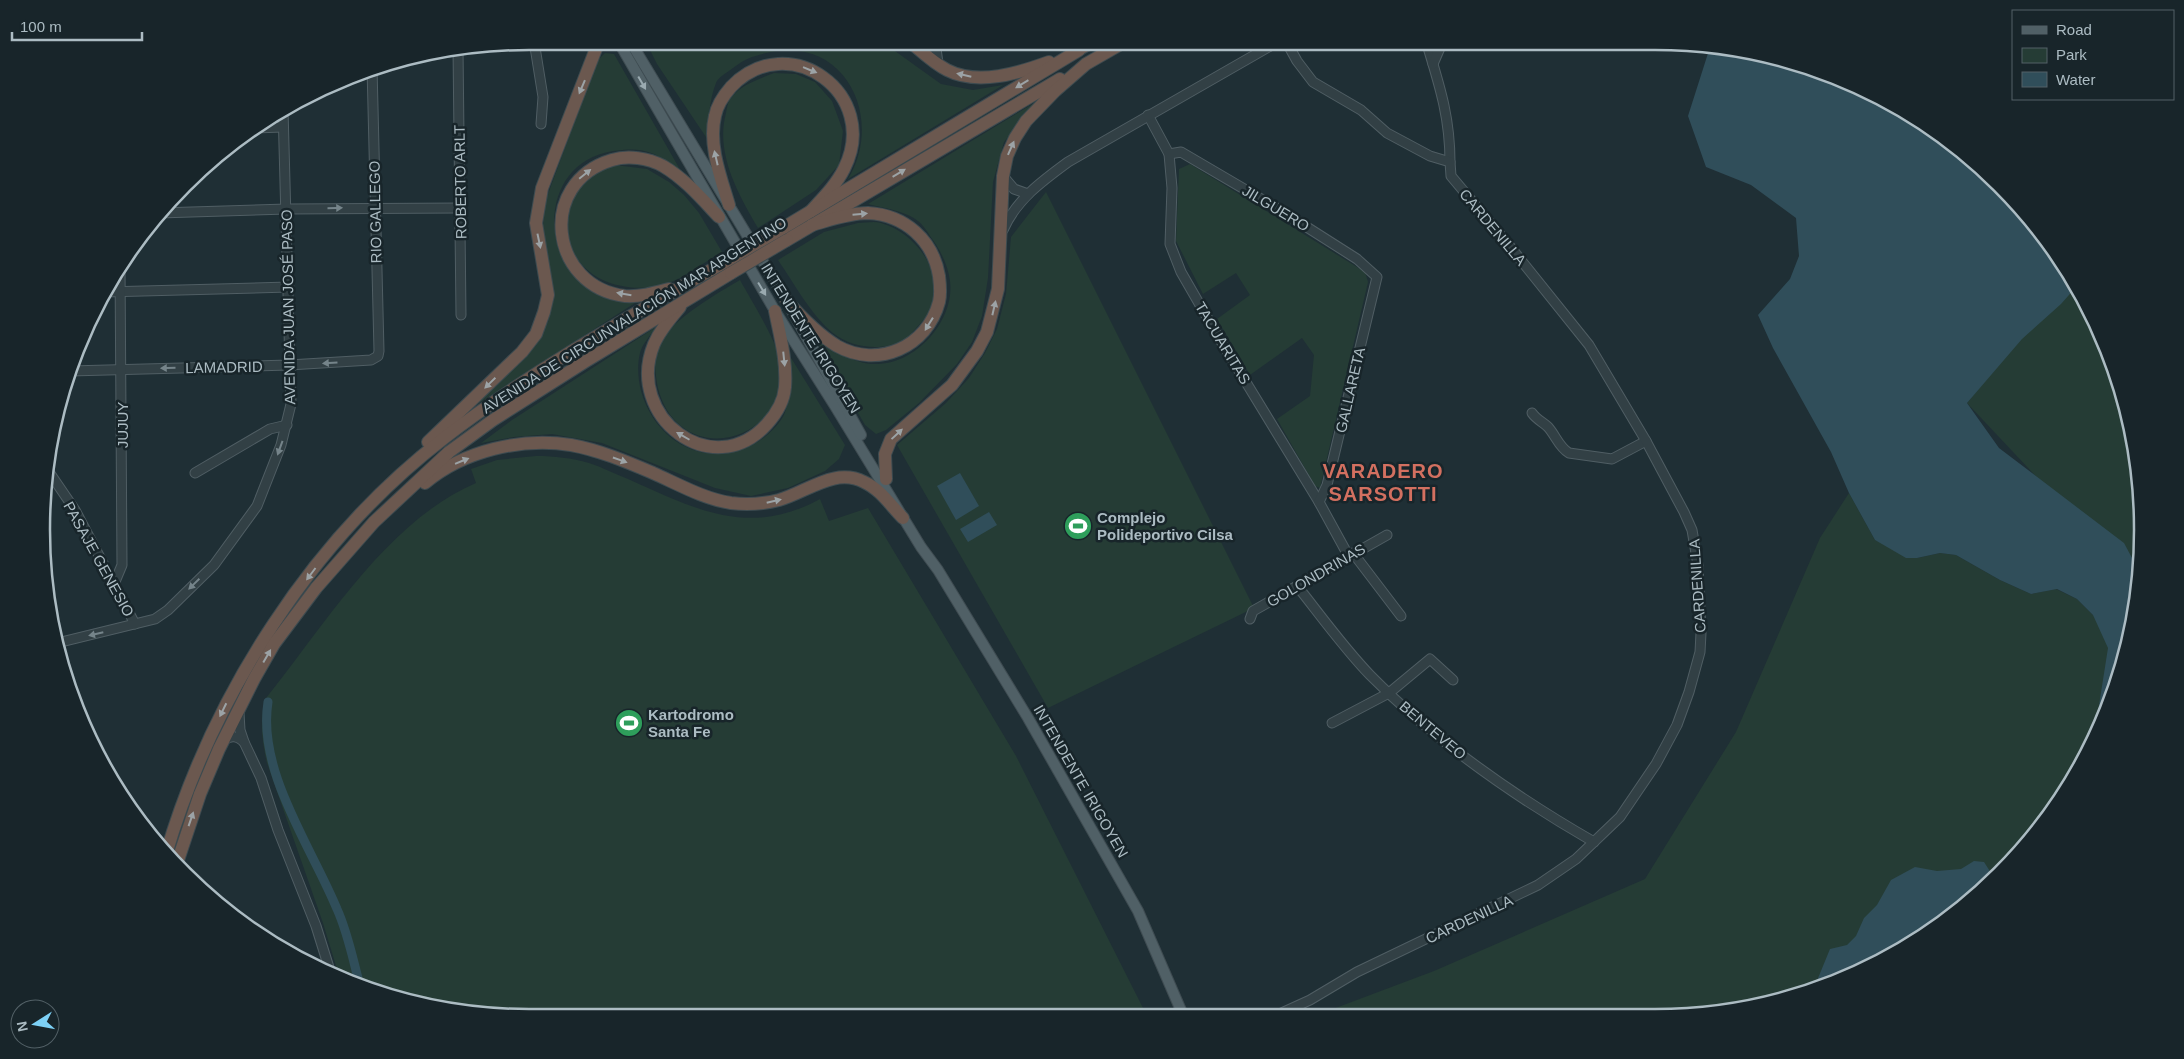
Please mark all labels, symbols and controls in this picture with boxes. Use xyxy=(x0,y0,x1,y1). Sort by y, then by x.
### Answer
scale bar xyxy=(12,10,142,42)
legend xyxy=(2012,10,2174,100)
text: 100 m xyxy=(20,18,62,35)
text: Road xyxy=(2056,21,2092,38)
text: Park xyxy=(2056,46,2087,63)
one-way arrow xyxy=(803,66,818,74)
one-way arrow xyxy=(957,71,972,79)
text: Water xyxy=(2056,71,2095,88)
one-way arrow xyxy=(638,77,647,90)
one-way arrow xyxy=(577,80,585,94)
one-way arrow xyxy=(1015,80,1028,89)
street label: ROBERTO ARLT xyxy=(451,125,469,239)
one-way arrow xyxy=(1006,140,1015,155)
one-way arrow xyxy=(712,151,720,166)
street label: RIO GALLEGO xyxy=(366,161,384,263)
one-way arrow xyxy=(579,168,592,179)
one-way arrow xyxy=(893,168,906,177)
street label: JILGUERO xyxy=(1239,181,1313,235)
street label: CARDENILLA xyxy=(1456,185,1530,269)
one-way arrow xyxy=(328,204,344,212)
street label: AVENIDA JUAN JOSÉ PASO xyxy=(278,209,298,405)
one-way arrow xyxy=(852,210,868,218)
street label: AVENIDA DE CIRCUNVALACIÓN MAR ARGENTINO xyxy=(478,213,790,417)
one-way arrow xyxy=(535,234,543,249)
street label: INTENDENTE IRIGOYEN xyxy=(758,260,864,416)
one-way arrow xyxy=(757,283,766,296)
one-way arrow xyxy=(616,290,632,298)
street label: TACUARITAS xyxy=(1192,299,1254,387)
one-way arrow xyxy=(990,301,998,316)
one-way arrow xyxy=(924,318,934,331)
street label: GALLARETA xyxy=(1332,346,1368,434)
one-way arrow xyxy=(780,351,788,367)
street label: LAMADRID xyxy=(185,358,263,376)
one-way arrow xyxy=(322,359,338,367)
one-way arrow xyxy=(159,365,175,373)
one-way arrow xyxy=(484,376,496,388)
street label: JUJUY xyxy=(114,402,131,448)
one-way arrow xyxy=(890,428,902,440)
one-way arrow xyxy=(677,432,690,441)
one-way arrow xyxy=(276,441,283,456)
one-way arrow xyxy=(455,456,469,464)
one-way arrow xyxy=(612,457,627,464)
district label: VARADERO SARSOTTI xyxy=(1323,460,1443,505)
one-way arrow xyxy=(766,497,781,505)
street label: PASAJE GENESIO xyxy=(60,498,138,620)
place label: Complejo Polideportivo Cilsa xyxy=(1097,509,1234,543)
sports icon: Complejo Polideportivo Cilsa xyxy=(1063,511,1093,541)
street label: CARDENILLA xyxy=(1685,538,1709,634)
street label: GOLONDRINAS xyxy=(1264,540,1368,610)
one-way arrow xyxy=(306,567,317,580)
one-way arrow xyxy=(188,578,200,590)
one-way arrow xyxy=(89,630,104,638)
one-way arrow xyxy=(262,650,271,663)
street label: BENTEVEO xyxy=(1396,697,1470,763)
street label: INTENDENTE IRIGOYEN xyxy=(1030,702,1132,860)
one-way arrow xyxy=(219,703,227,717)
place label: Kartodromo Santa Fe xyxy=(648,706,734,740)
sports icon: Kartodromo Santa Fe xyxy=(614,708,644,738)
one-way arrow xyxy=(187,811,195,826)
street label: CARDENILLA xyxy=(1423,891,1515,947)
north arrow xyxy=(10,999,60,1049)
text: N xyxy=(13,1020,31,1033)

